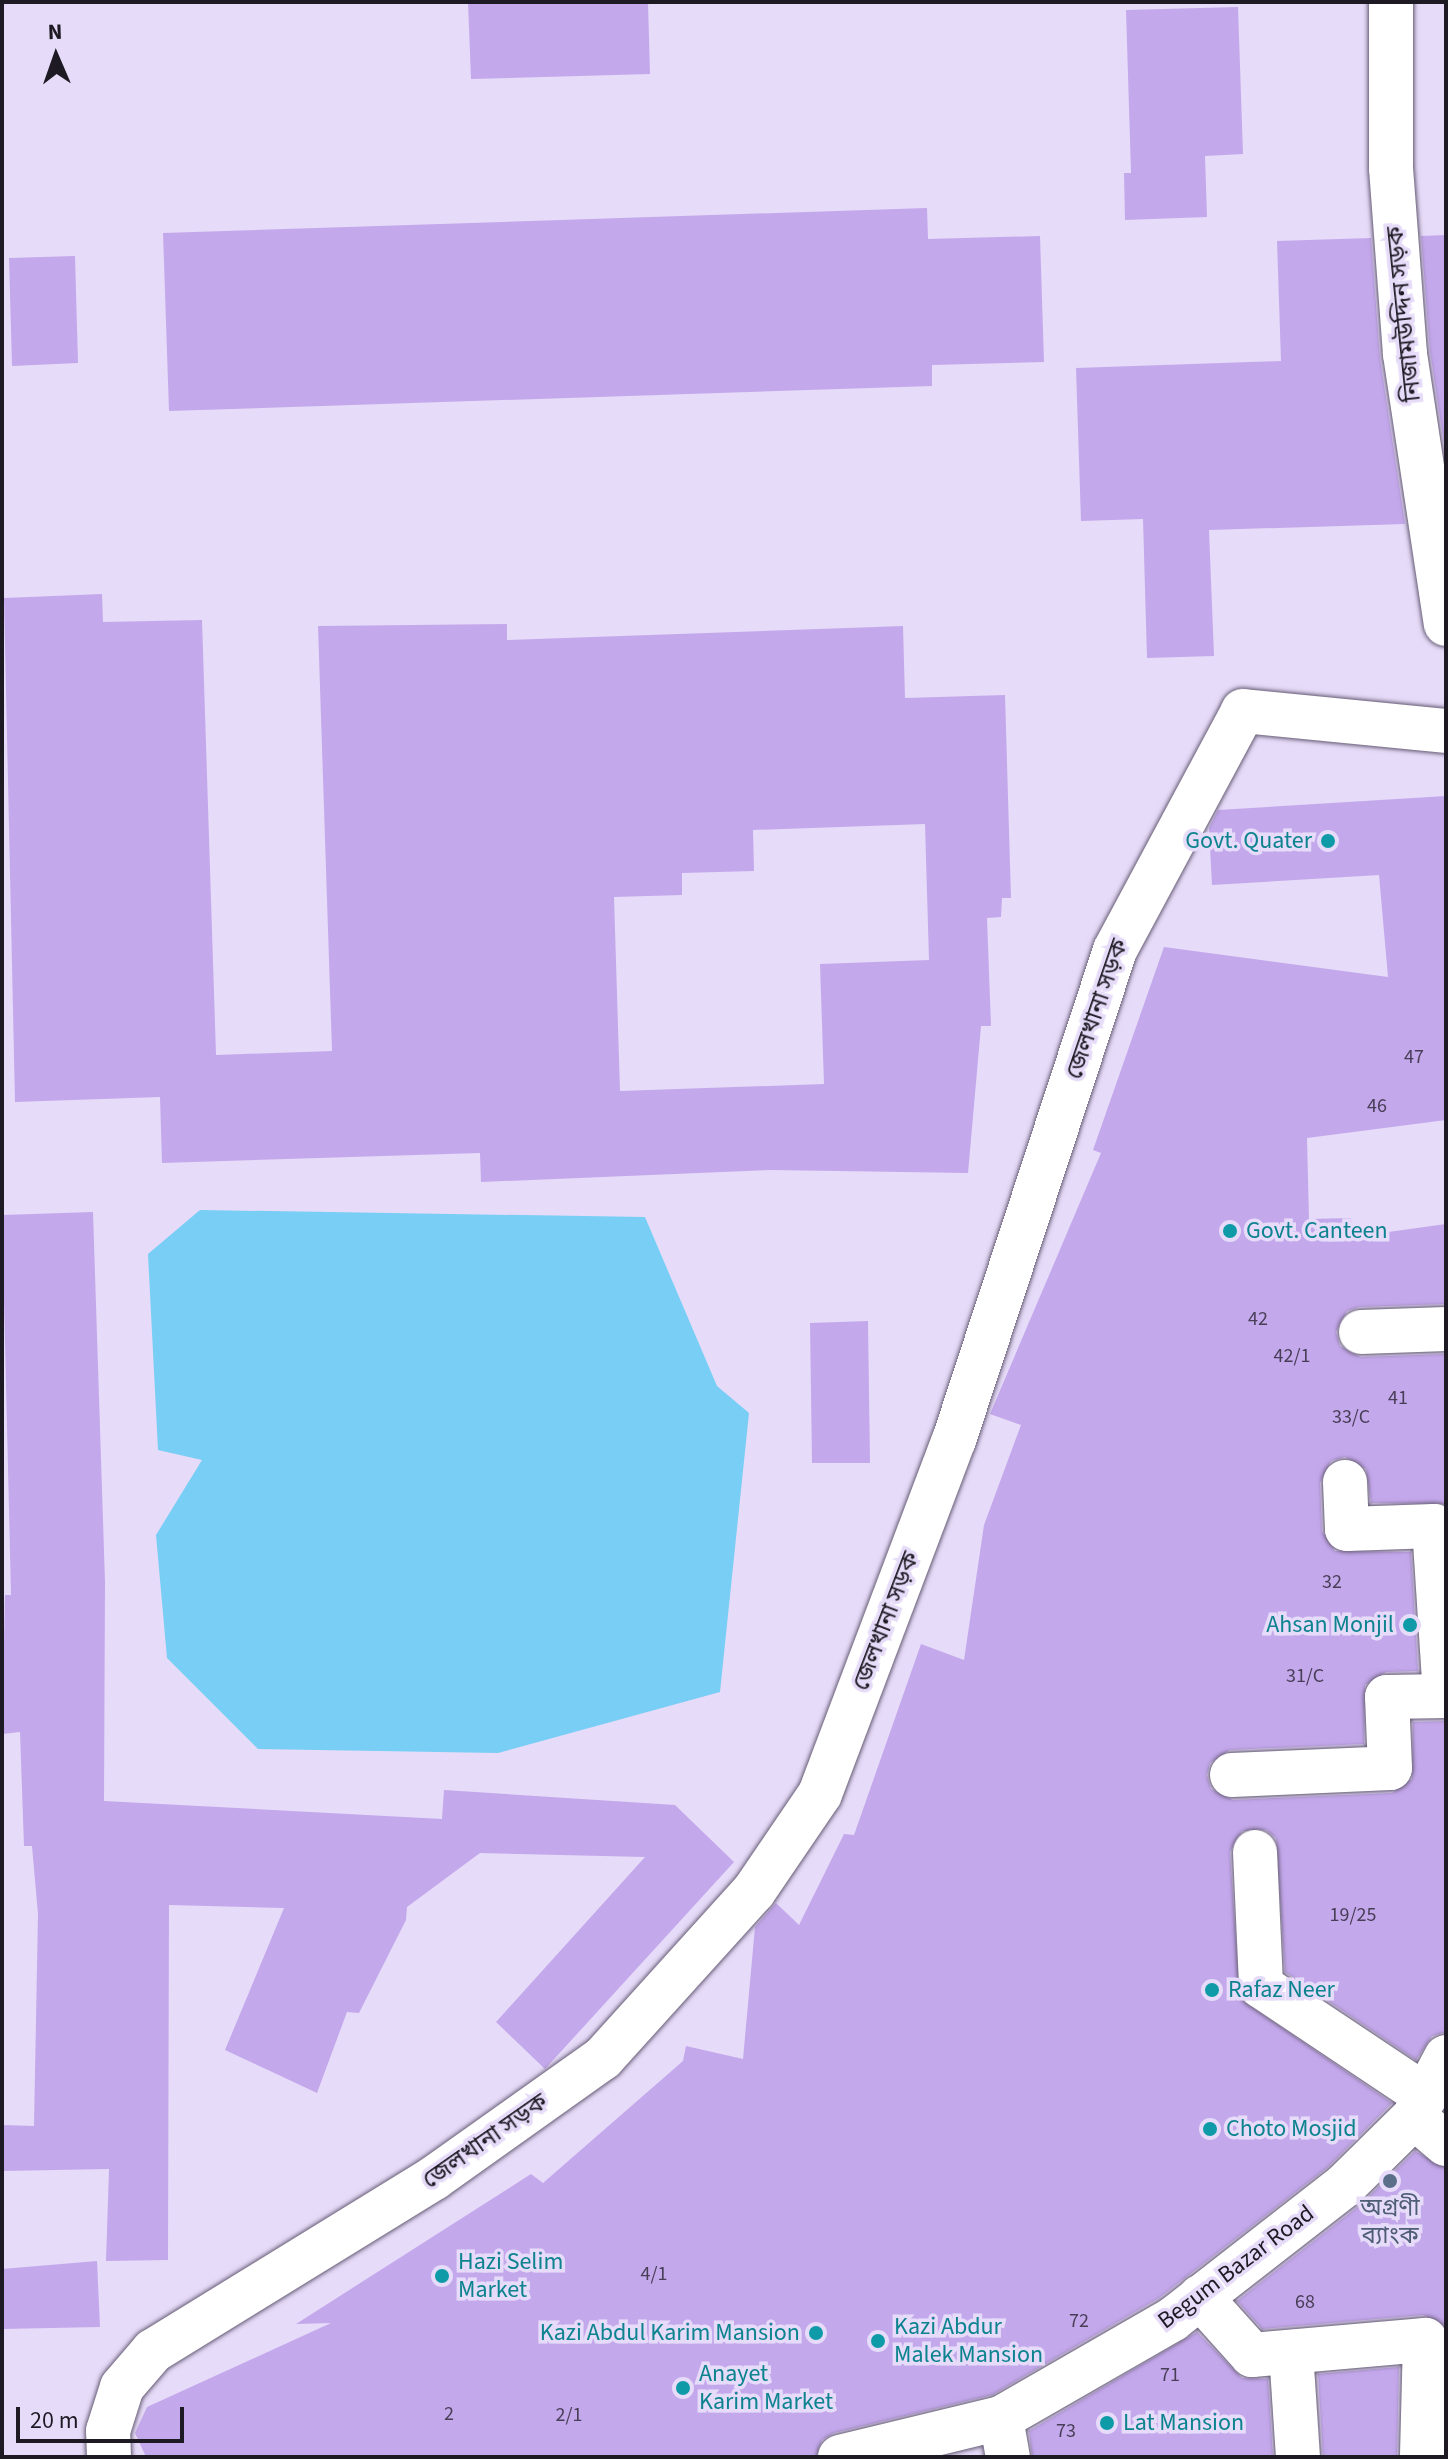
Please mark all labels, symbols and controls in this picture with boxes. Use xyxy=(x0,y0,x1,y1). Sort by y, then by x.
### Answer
north arrow xyxy=(16,16,96,96)
text: N xyxy=(47,16,63,48)
street label: নিজামউদ্দিন সড়ক xyxy=(1380,225,1428,403)
place label: Govt. Quater xyxy=(1185,827,1312,855)
marker: Govt. Quater xyxy=(1319,832,1337,850)
street label: জেলখানা সড়ক xyxy=(1060,935,1134,1083)
house number: 47 xyxy=(1404,1045,1424,1069)
house number: 46 xyxy=(1367,1094,1387,1118)
place label: Govt. Canteen xyxy=(1246,1217,1388,1245)
marker: Govt. Canteen xyxy=(1221,1222,1239,1240)
house number: 42 xyxy=(1248,1307,1268,1331)
house number: 42/1 xyxy=(1274,1344,1310,1368)
house number: 41 xyxy=(1388,1386,1408,1410)
house number: 33/C xyxy=(1332,1405,1370,1429)
street label: জেলখানা সড়ক xyxy=(846,1548,926,1694)
house number: 32 xyxy=(1322,1570,1342,1594)
place label: Ahsan Monjil xyxy=(1266,1611,1394,1639)
marker: Ahsan Monjil xyxy=(1401,1616,1419,1634)
house number: 31/C xyxy=(1286,1664,1324,1688)
house number: 19/25 xyxy=(1330,1903,1376,1927)
place label: Rafaz Neer xyxy=(1228,1976,1335,2004)
marker: Rafaz Neer xyxy=(1203,1981,1221,1999)
street label: জেলখানা সড়ক xyxy=(417,2087,553,2195)
place label: Choto Mosjid xyxy=(1226,2115,1357,2143)
marker: Choto Mosjid xyxy=(1201,2120,1219,2138)
marker: অগ্রণী ব্যাংক xyxy=(1381,2172,1399,2190)
place label: অগ্রণী ব্যাংক xyxy=(1360,2194,1420,2250)
street label: Begum Bazar Road xyxy=(1152,2199,1320,2335)
place label: Hazi Selim Market xyxy=(458,2248,563,2304)
house number: 4/1 xyxy=(641,2262,667,2286)
marker: Hazi Selim Market xyxy=(433,2267,451,2285)
house number: 68 xyxy=(1295,2290,1315,2314)
house number: 72 xyxy=(1069,2309,1089,2333)
place label: Kazi Abdur Malek Mansion xyxy=(894,2313,1043,2369)
place label: Kazi Abdul Karim Mansion xyxy=(540,2319,800,2347)
marker: Kazi Abdul Karim Mansion xyxy=(807,2324,825,2342)
marker: Kazi Abdur Malek Mansion xyxy=(869,2332,887,2350)
place label: Anayet Karim Market xyxy=(699,2360,833,2416)
house number: 71 xyxy=(1160,2363,1180,2387)
marker: Anayet Karim Market xyxy=(674,2379,692,2397)
scale bar xyxy=(20,2391,188,2441)
house number: 2 xyxy=(444,2402,454,2426)
text: 20 m xyxy=(30,2403,79,2438)
house number: 2/1 xyxy=(556,2403,582,2427)
place label: Lat Mansion xyxy=(1123,2409,1244,2437)
marker: Lat Mansion xyxy=(1098,2414,1116,2432)
house number: 73 xyxy=(1056,2419,1076,2443)

